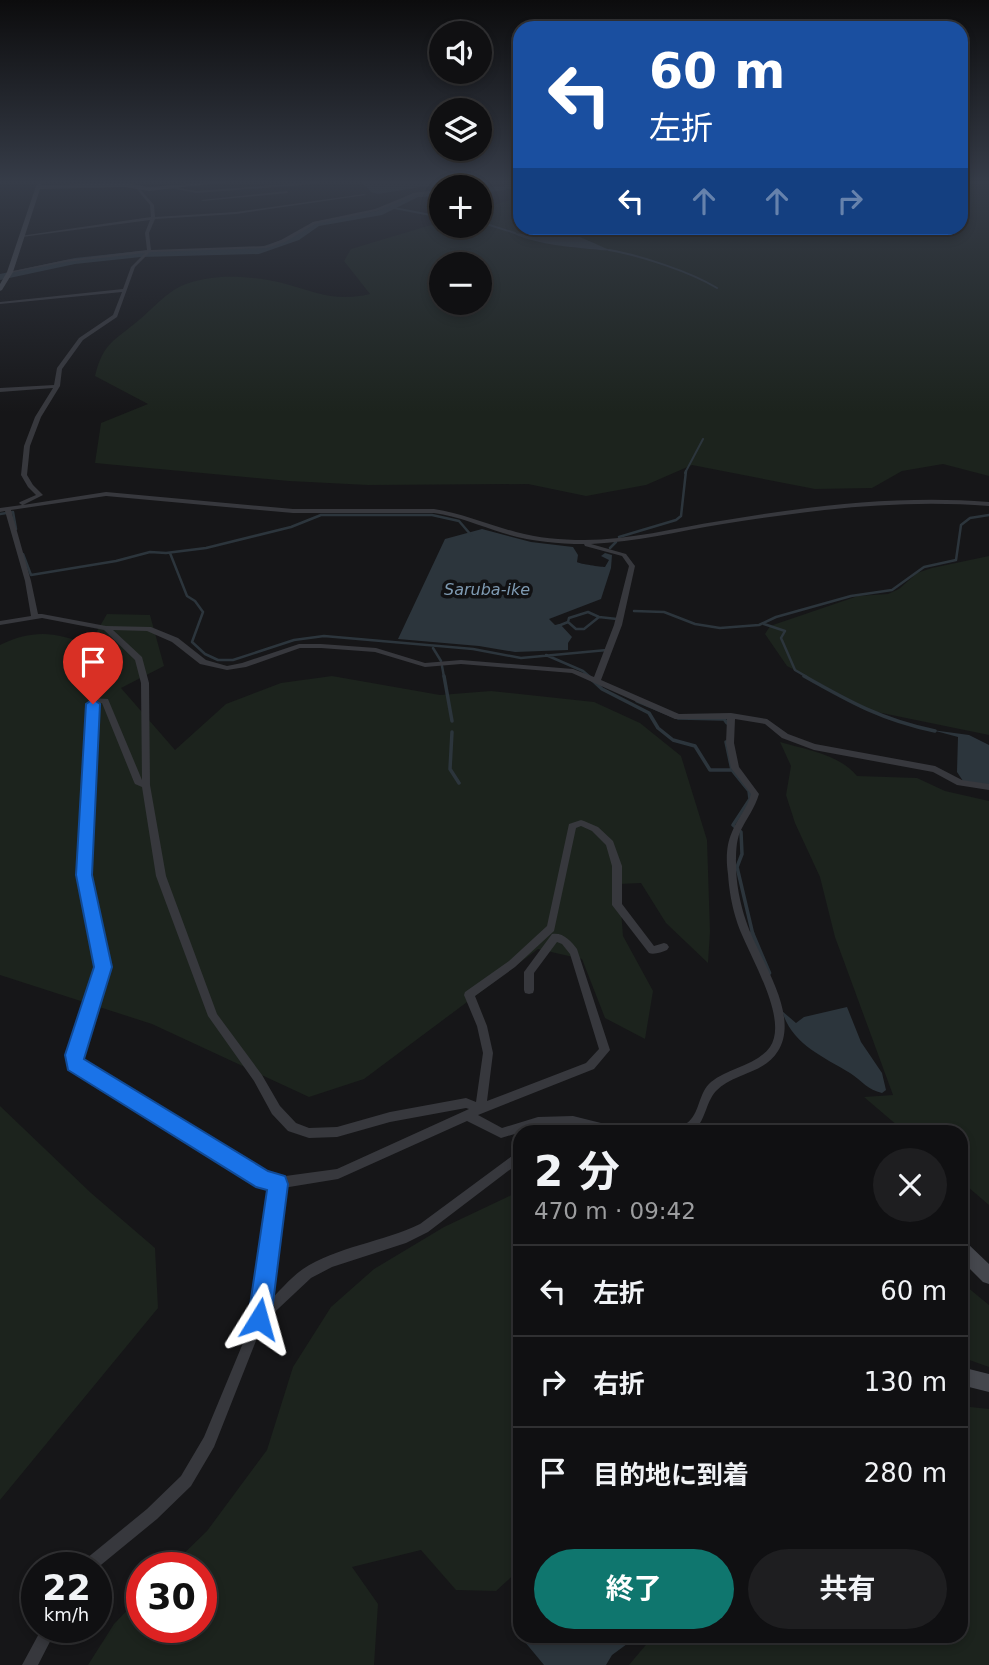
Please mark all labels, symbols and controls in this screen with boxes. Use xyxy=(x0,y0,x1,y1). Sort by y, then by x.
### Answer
map controls xyxy=(429,21,492,315)
button: sound xyxy=(429,21,492,84)
text: 60 m xyxy=(649,43,785,100)
icon: left xyxy=(534,49,625,140)
button: layers xyxy=(429,98,492,161)
text: 左折 xyxy=(649,109,713,147)
button: + xyxy=(429,175,492,238)
icon: left xyxy=(612,182,650,220)
icon: ahead xyxy=(685,182,723,220)
icon: ahead xyxy=(758,182,796,220)
icon: right xyxy=(831,182,869,220)
button: − xyxy=(429,252,492,315)
water label: Saruba-ike xyxy=(444,580,530,599)
pin xyxy=(63,632,123,704)
icon: arrive xyxy=(74,643,112,681)
text: 2 分 xyxy=(534,1147,620,1196)
button: close xyxy=(873,1148,947,1222)
text: 470 m · 09:42 xyxy=(534,1198,696,1224)
icon: left xyxy=(534,1272,572,1310)
text: 60 m xyxy=(880,1276,947,1306)
text: 左折 xyxy=(593,1278,645,1308)
position arrow xyxy=(222,1282,296,1356)
icon: right xyxy=(534,1363,572,1401)
text: 130 m xyxy=(864,1367,947,1397)
text: 右折 xyxy=(593,1369,645,1399)
icon: arrive xyxy=(534,1454,572,1492)
text: 280 m xyxy=(864,1458,947,1488)
text: 目的地に到着 xyxy=(593,1460,749,1490)
button: 終了 xyxy=(534,1549,734,1629)
button: 共有 xyxy=(748,1549,947,1629)
speed limit sign: 30 xyxy=(126,1552,217,1643)
text: 22 xyxy=(42,1568,91,1608)
text: km/h xyxy=(44,1604,89,1625)

